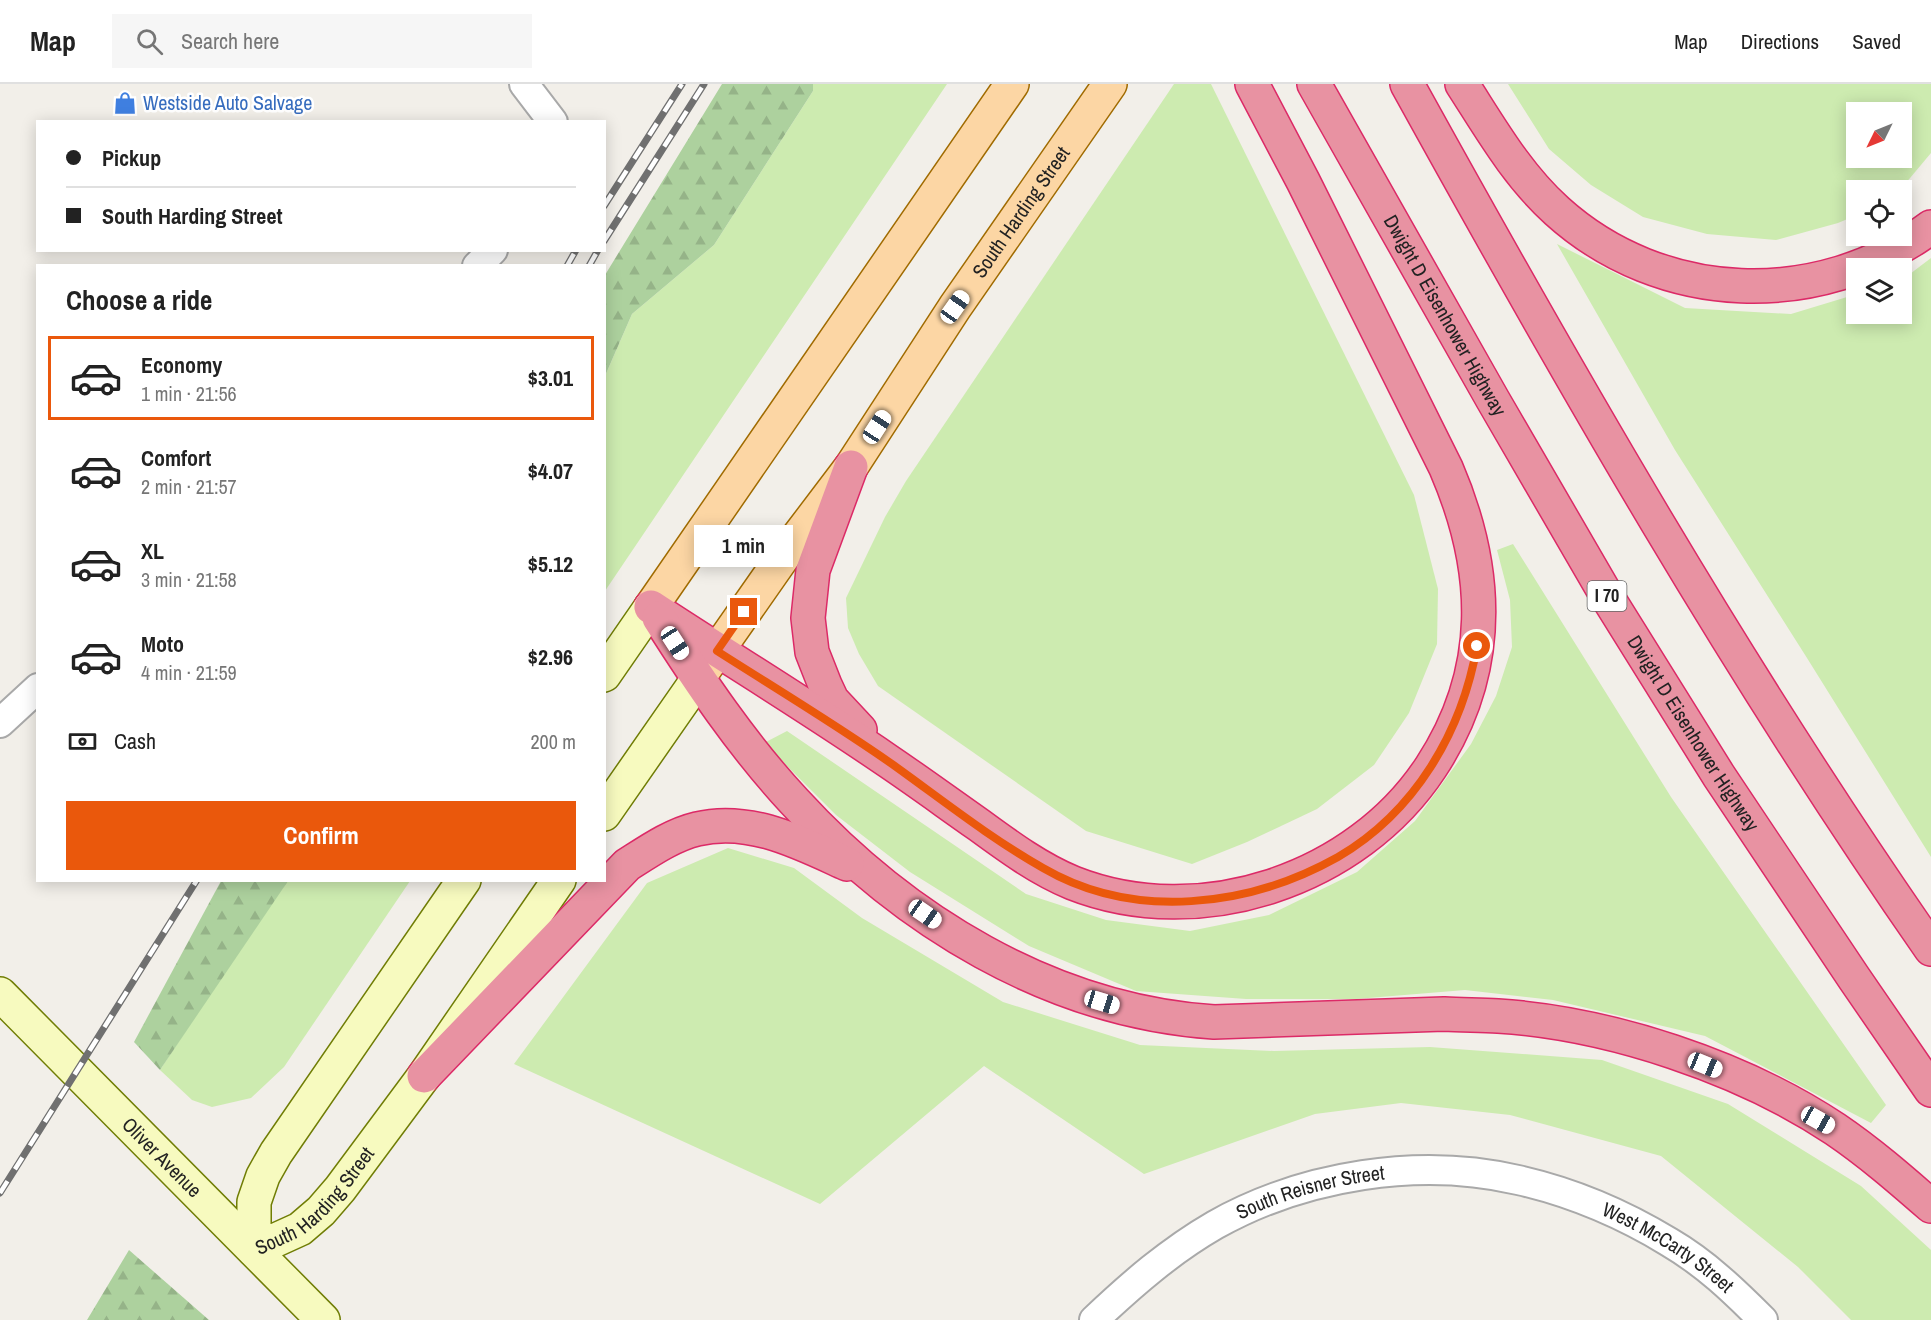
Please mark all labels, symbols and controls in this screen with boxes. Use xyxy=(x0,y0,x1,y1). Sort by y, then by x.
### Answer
search box xyxy=(112,14,532,68)
text: Map xyxy=(30,22,76,60)
icon: search xyxy=(133,25,166,58)
text: Search here xyxy=(181,26,279,56)
text: Map xyxy=(1674,27,1708,56)
text: Directions xyxy=(1741,27,1819,56)
text: Saved xyxy=(1852,27,1901,56)
place label: Westside Auto Salvage xyxy=(143,89,312,116)
shop icon: Westside Auto Salvage xyxy=(112,90,138,116)
north arrow xyxy=(1846,102,1912,168)
map controls xyxy=(1846,102,1912,324)
street label: South Harding Street xyxy=(965,141,1076,283)
text: Pickup xyxy=(102,143,161,173)
button: locate xyxy=(1846,180,1912,246)
text: South Harding Street xyxy=(102,201,282,231)
street label: Dwight D Eisenhower Highway xyxy=(1378,210,1514,421)
button: layers xyxy=(1846,258,1912,324)
text: Choose a ride xyxy=(66,282,212,318)
car xyxy=(937,287,973,327)
text: Economy xyxy=(141,350,222,380)
icon: car xyxy=(69,351,123,405)
text: $3.01 xyxy=(528,363,573,393)
text: 1 min · 21:56 xyxy=(141,380,237,407)
car xyxy=(860,407,894,447)
text: Comfort xyxy=(141,443,211,473)
icon: car xyxy=(69,444,123,498)
text: $4.07 xyxy=(528,456,573,486)
text: 2 min · 21:57 xyxy=(141,473,237,500)
callout: 1 min xyxy=(694,525,794,567)
text: 1 min xyxy=(722,532,765,559)
text: XL xyxy=(141,536,164,566)
icon: car xyxy=(69,537,123,591)
text: $5.12 xyxy=(528,549,573,579)
text: 3 min · 21:58 xyxy=(141,566,237,593)
road number: I 70 xyxy=(1588,581,1626,611)
route end xyxy=(730,598,757,625)
car xyxy=(658,623,692,663)
text: Moto xyxy=(141,629,184,659)
icon: car xyxy=(69,630,123,684)
street label: Dwight D Eisenhower Highway xyxy=(1621,630,1766,837)
route start xyxy=(1463,632,1490,659)
text: $2.96 xyxy=(528,642,573,672)
text: 4 min · 21:59 xyxy=(141,659,237,686)
icon: cash xyxy=(66,725,99,758)
text: Cash xyxy=(114,726,156,756)
text: 200 m xyxy=(530,728,576,755)
button: Confirm xyxy=(66,801,576,870)
car xyxy=(905,896,945,932)
car xyxy=(1082,988,1122,1016)
car xyxy=(1685,1050,1725,1080)
car xyxy=(1798,1103,1838,1137)
street label: Oliver Avenue xyxy=(116,1111,208,1203)
street label: South Harding Street xyxy=(250,1141,380,1261)
street label: South Reisner Street xyxy=(1231,1158,1386,1225)
street label: West McCarty Street xyxy=(1598,1195,1740,1299)

